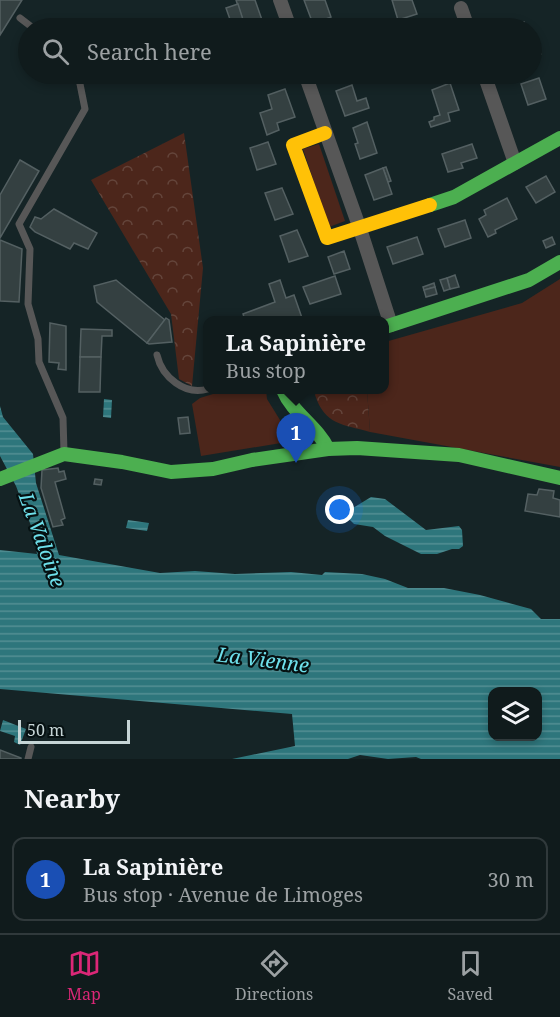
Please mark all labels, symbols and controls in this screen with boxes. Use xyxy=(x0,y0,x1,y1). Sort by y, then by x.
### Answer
search box xyxy=(18,18,542,84)
icon: search xyxy=(39,35,72,68)
text: Search here xyxy=(87,36,212,66)
popup xyxy=(203,316,389,394)
text: La Sapinière xyxy=(226,327,366,357)
text: Bus stop xyxy=(226,357,306,384)
pin: 1 xyxy=(276,414,316,463)
water label: La Valoine xyxy=(13,488,72,591)
your location xyxy=(325,495,354,524)
water label: La Vienne xyxy=(215,640,311,679)
map controls xyxy=(488,687,542,741)
button: layers xyxy=(488,687,542,741)
scale bar xyxy=(18,717,130,744)
text: 50 m xyxy=(27,719,64,741)
text: Nearby xyxy=(24,780,120,816)
text: La Sapinière xyxy=(83,851,223,881)
text: 1 xyxy=(40,866,51,893)
text: 30 m xyxy=(488,866,534,893)
text: Bus stop · Avenue de Limoges xyxy=(83,881,363,908)
tab: Map xyxy=(67,947,101,1005)
tab: Directions xyxy=(235,947,313,1005)
tab: Saved xyxy=(448,947,493,1005)

